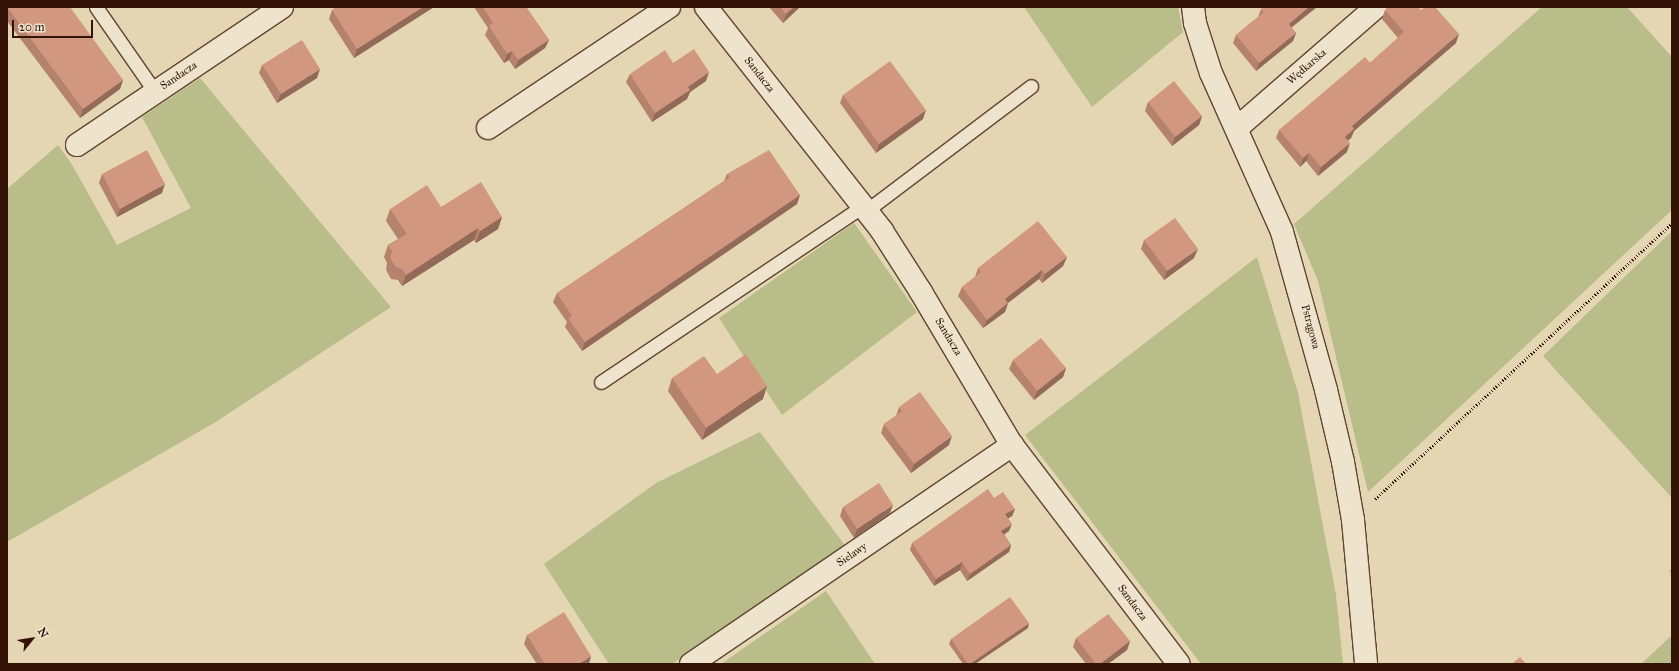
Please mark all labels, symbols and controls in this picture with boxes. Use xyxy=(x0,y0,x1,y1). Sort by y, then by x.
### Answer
scale bar xyxy=(14,12,95,38)
text: 20 m xyxy=(19,20,45,34)
street label: Wędkarska xyxy=(1285,46,1329,88)
street label: Sandacza xyxy=(741,55,777,95)
street label: Sandacza xyxy=(158,59,200,93)
street label: Pstrągowa xyxy=(1298,303,1322,351)
street label: Sandacza xyxy=(932,316,964,358)
street label: Sielawy xyxy=(834,540,870,570)
street label: Sandacza xyxy=(1114,582,1150,624)
north arrow xyxy=(12,619,52,659)
text: N xyxy=(35,625,51,640)

